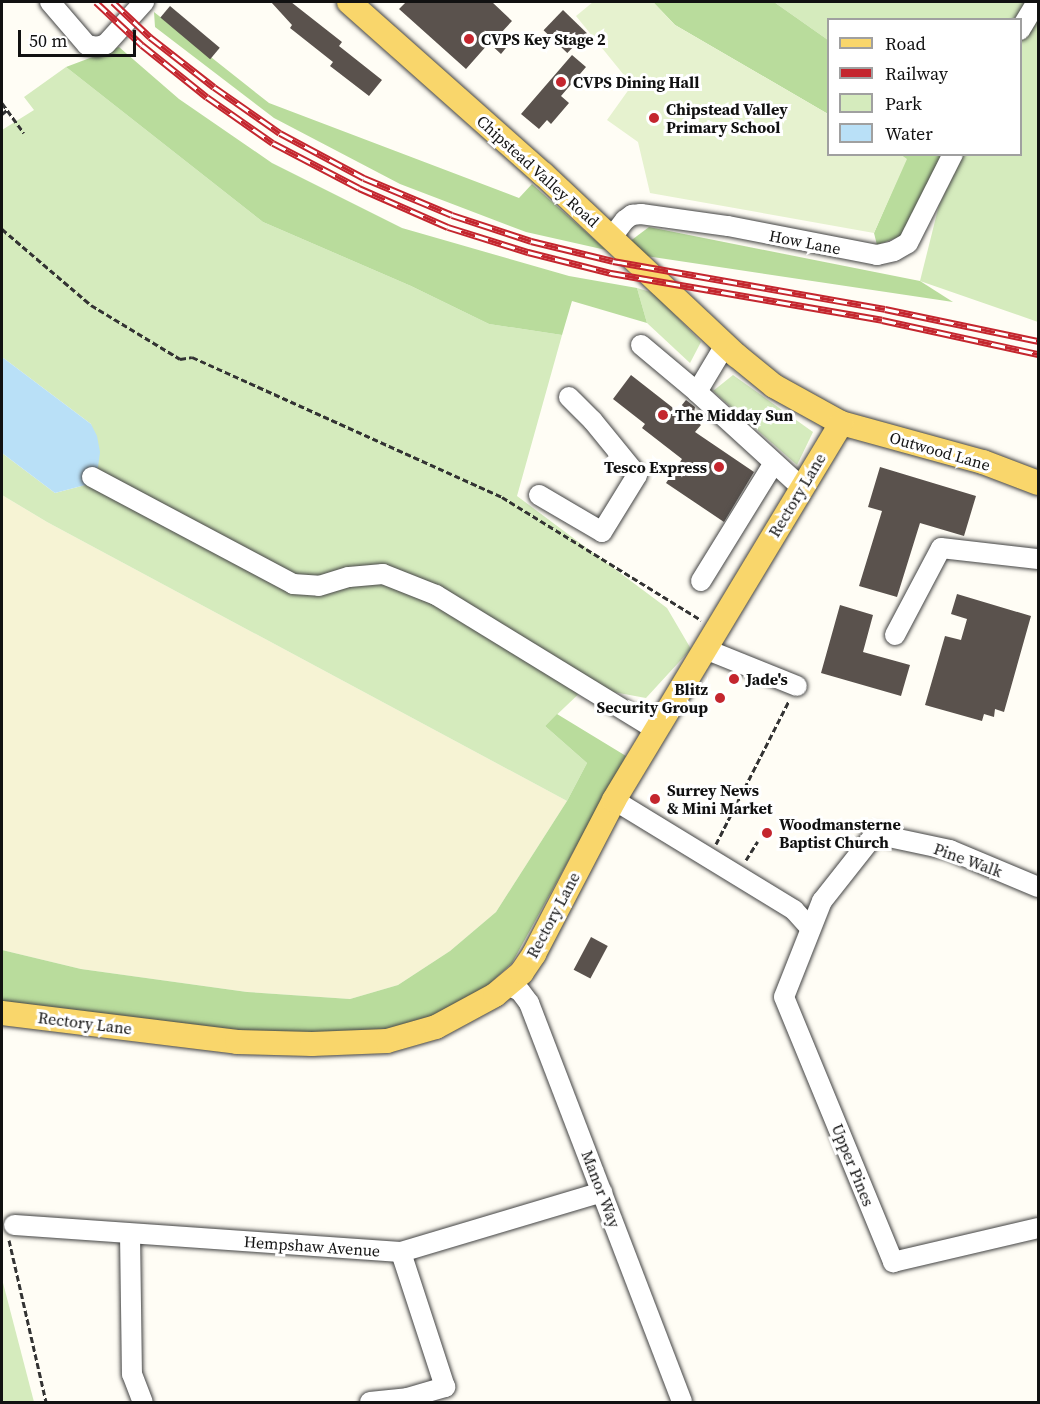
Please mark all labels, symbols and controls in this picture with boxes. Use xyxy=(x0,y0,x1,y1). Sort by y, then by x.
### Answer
scale bar xyxy=(21,18,140,56)
legend xyxy=(827,18,1022,156)
text: 50 m xyxy=(29,28,67,53)
place label: CVPS Key Stage 2 xyxy=(481,29,606,49)
text: Road xyxy=(885,31,926,56)
marker: CVPS Key Stage 2 xyxy=(462,32,476,46)
text: Railway xyxy=(885,61,948,86)
place label: CVPS Dining Hall xyxy=(573,72,699,92)
marker: CVPS Dining Hall xyxy=(554,75,568,89)
text: Park xyxy=(885,91,922,116)
place label: Chipstead Valley Primary School xyxy=(666,99,788,137)
street label: Chipstead Valley Road xyxy=(473,111,603,231)
marker: Chipstead Valley Primary School xyxy=(647,111,661,125)
text: Water xyxy=(885,121,933,146)
street label: How Lane xyxy=(768,226,842,258)
place label: The Midday Sun xyxy=(675,405,793,425)
marker: The Midday Sun xyxy=(656,408,670,422)
street label: Outwood Lane xyxy=(887,427,993,475)
street label: Rectory Lane xyxy=(764,450,830,540)
place label: Tesco Express xyxy=(604,457,707,477)
marker: Tesco Express xyxy=(712,460,726,474)
place label: Jade's xyxy=(746,669,788,689)
marker: Jade's xyxy=(727,672,741,686)
place label: Blitz Security Group xyxy=(597,679,708,717)
marker: Blitz Security Group xyxy=(713,691,727,705)
place label: Surrey News & Mini Market xyxy=(667,780,773,818)
marker: Surrey News & Mini Market xyxy=(648,792,662,806)
place label: Woodmansterne Baptist Church xyxy=(779,814,901,852)
marker: Woodmansterne Baptist Church xyxy=(760,826,774,840)
street label: Pine Walk xyxy=(931,839,1005,881)
street label: Rectory Lane xyxy=(522,869,584,961)
street label: Rectory Lane xyxy=(37,1008,133,1038)
street label: Upper Pines xyxy=(828,1121,878,1209)
street label: Manor Way xyxy=(577,1147,625,1231)
street label: Hempshaw Avenue xyxy=(243,1232,381,1260)

